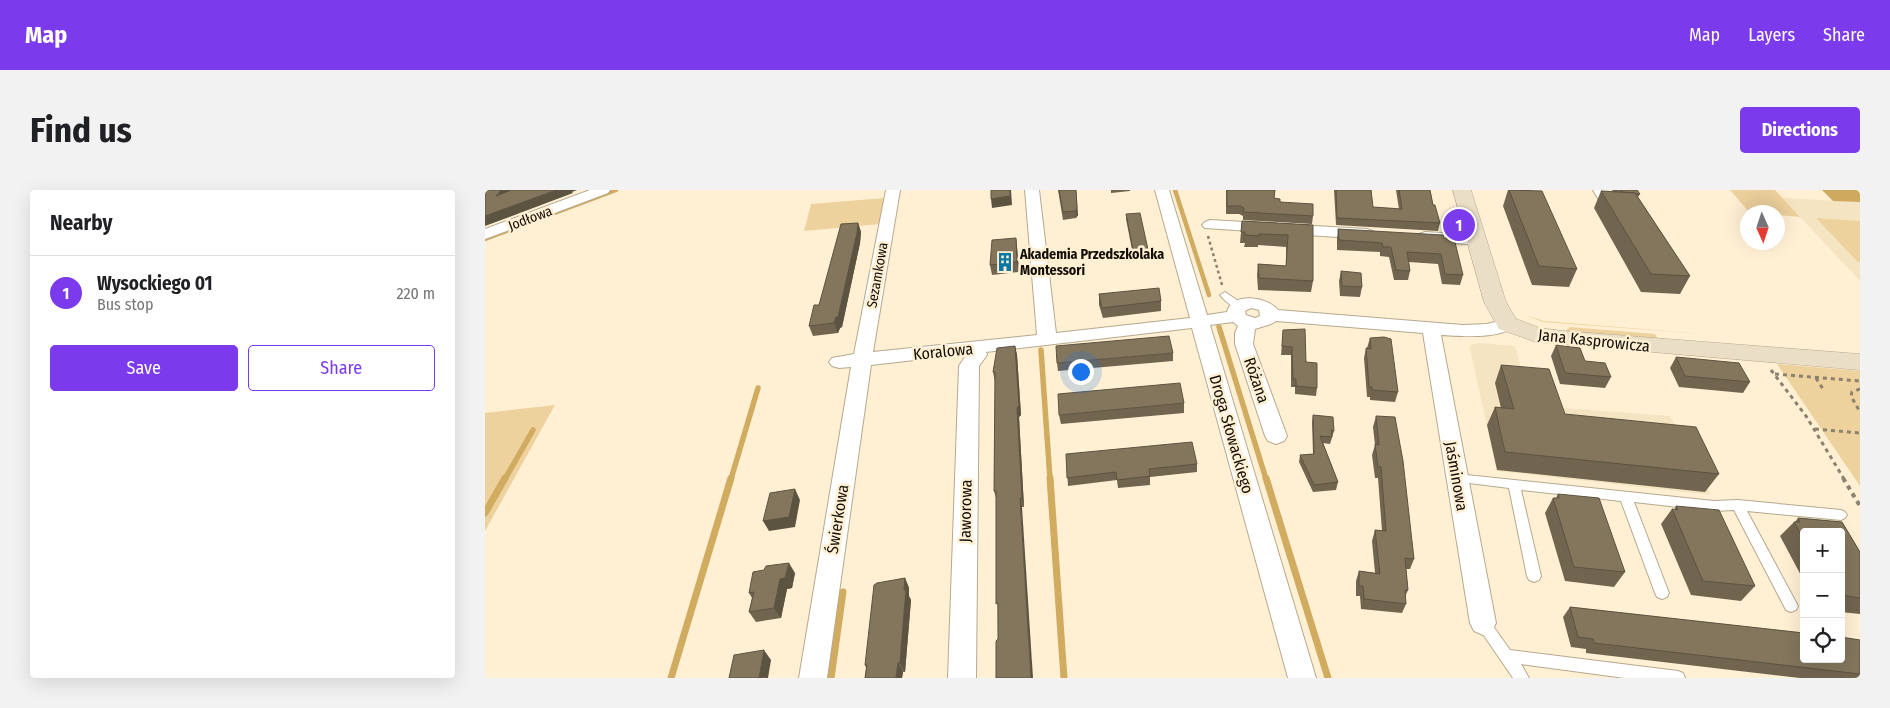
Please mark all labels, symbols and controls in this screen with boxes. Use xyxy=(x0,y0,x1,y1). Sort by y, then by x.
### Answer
text: Map xyxy=(25,21,67,49)
text: Map xyxy=(1689,24,1720,46)
text: Layers xyxy=(1748,24,1795,46)
text: Share xyxy=(1823,24,1865,46)
button: Directions xyxy=(1740,107,1860,153)
text: Find us xyxy=(30,109,132,151)
street label: Jodłowa xyxy=(506,202,555,235)
north arrow xyxy=(1740,205,1785,250)
pin: 1 xyxy=(1443,206,1475,244)
text: Nearby xyxy=(50,210,112,236)
street label: Sezamkowa xyxy=(863,241,892,309)
place label: Akademia Przedszkolaka Montessori xyxy=(1019,246,1164,279)
building icon: Akademia Przedszkolaka Montessori xyxy=(994,251,1016,273)
text: Wysockiego 01 xyxy=(97,272,213,295)
text: 1 xyxy=(63,284,69,303)
text: 220 m xyxy=(396,284,435,303)
text: Bus stop xyxy=(97,295,153,314)
street label: Jana Kasprowicza xyxy=(1537,325,1651,356)
street label: Koralowa xyxy=(912,339,974,364)
button: Save xyxy=(50,345,238,391)
button: Share xyxy=(248,345,435,391)
street label: Różana xyxy=(1240,355,1273,406)
your location xyxy=(1068,359,1094,385)
street label: Droga Słowackiego xyxy=(1205,373,1258,496)
street label: Jaśminowa xyxy=(1441,440,1472,512)
street label: Jaworowa xyxy=(955,479,976,543)
street label: Świerkowa xyxy=(823,483,852,555)
map controls xyxy=(1800,528,1845,663)
button: + xyxy=(1800,528,1845,573)
button: − xyxy=(1800,573,1845,618)
button: locate xyxy=(1800,618,1845,663)

